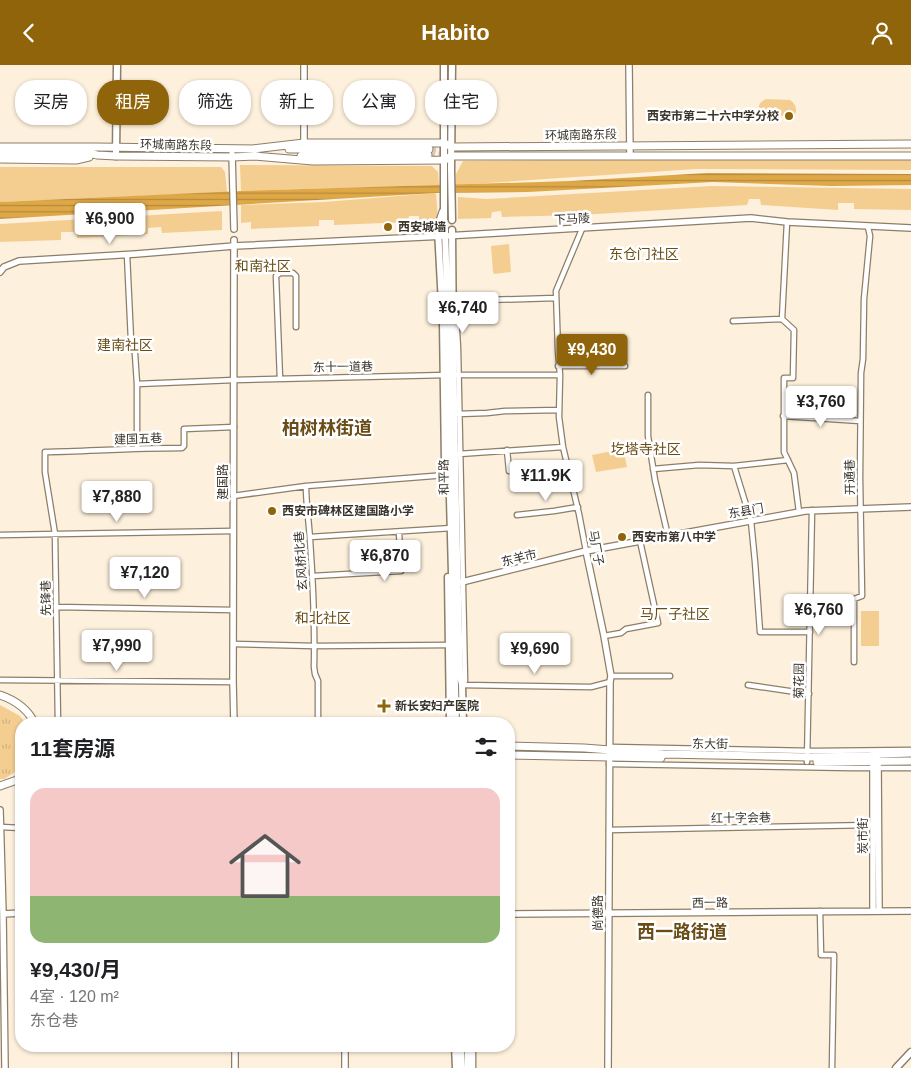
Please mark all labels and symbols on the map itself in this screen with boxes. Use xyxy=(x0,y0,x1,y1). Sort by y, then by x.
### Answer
place label: 西安市第二十六中学分校 xyxy=(647,109,779,123)
marker: 西安市第二十六中学分校 xyxy=(783,110,795,122)
street label: 环城南路东段 xyxy=(545,127,617,143)
street label: 环城南路东段 xyxy=(140,137,212,153)
pin: ¥6,900 xyxy=(69,203,151,245)
street label: 下马陵 xyxy=(554,211,590,227)
place label: 西安城墙 xyxy=(398,220,446,234)
marker: 西安城墙 xyxy=(382,221,394,233)
district label: 东仓门社区 xyxy=(609,246,679,262)
district label: 和南社区 xyxy=(235,258,291,274)
pin: ¥6,740 xyxy=(422,291,504,334)
pin: ¥9,430 xyxy=(551,333,633,376)
district label: 建南社区 xyxy=(97,337,153,353)
street label: 东十一道巷 xyxy=(313,359,373,375)
pin: ¥3,760 xyxy=(780,385,862,428)
district label: 柏树林街道 xyxy=(282,418,372,438)
street label: 建国五巷 xyxy=(114,431,162,447)
district label: 圪塔寺社区 xyxy=(611,441,681,457)
street label: 和平路 xyxy=(437,459,451,495)
pin: ¥11.9K xyxy=(505,459,587,502)
street label: 开通巷 xyxy=(843,459,857,495)
street label: 建国路 xyxy=(216,464,230,500)
pin: ¥7,880 xyxy=(76,481,158,523)
street label: 东县门 xyxy=(727,501,765,521)
place label: 西安市碑林区建国路小学 xyxy=(282,504,414,518)
marker: 西安市碑林区建国路小学 xyxy=(266,505,278,517)
street label: 马厂子 xyxy=(586,529,606,567)
place label: 西安市第八中学 xyxy=(632,530,716,544)
street label: 玄风桥北巷 xyxy=(292,531,310,591)
marker: 西安市第八中学 xyxy=(616,531,628,543)
pin: ¥6,870 xyxy=(344,539,426,582)
street label: 东羊市 xyxy=(500,547,538,569)
pin: ¥7,120 xyxy=(104,557,186,599)
street label: 先锋巷 xyxy=(39,580,53,616)
pin: ¥6,760 xyxy=(778,593,860,636)
district label: 马厂子社区 xyxy=(640,606,710,622)
district label: 和北社区 xyxy=(295,610,351,626)
pin: ¥7,990 xyxy=(76,629,158,672)
pin: ¥9,690 xyxy=(494,633,576,675)
street label: 菊花园 xyxy=(792,663,806,699)
marker: 新长安妇产医院 xyxy=(377,699,391,713)
place label: 新长安妇产医院 xyxy=(395,699,479,713)
street label: 东大街 xyxy=(692,737,728,751)
street label: 红十字会巷 xyxy=(711,810,771,826)
street label: 炭市街 xyxy=(856,818,870,854)
street label: 尚德路 xyxy=(591,895,605,931)
street label: 西一路 xyxy=(692,896,728,910)
district label: 西一路街道 xyxy=(637,922,727,942)

